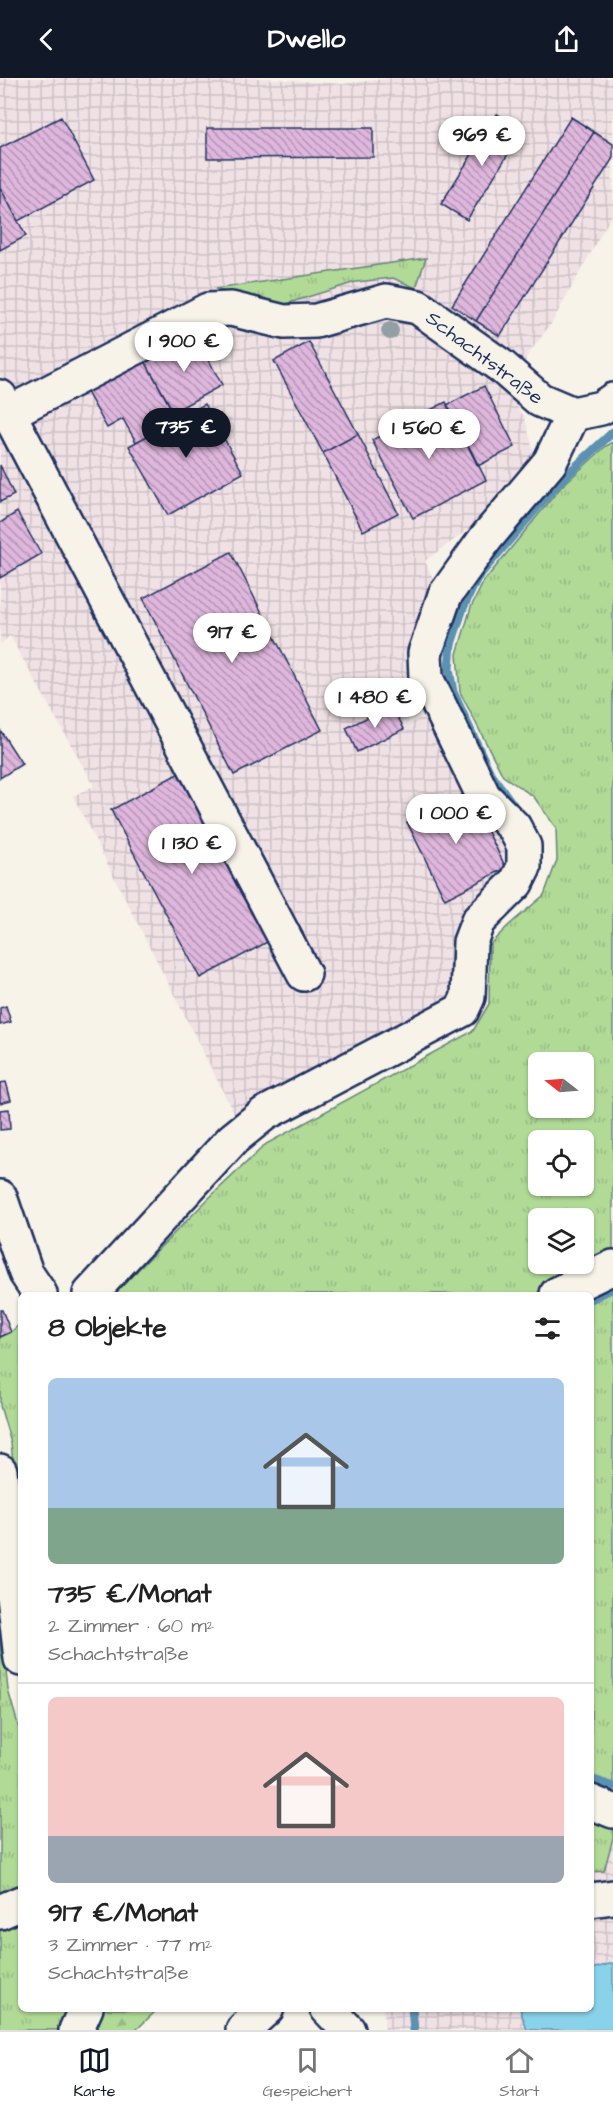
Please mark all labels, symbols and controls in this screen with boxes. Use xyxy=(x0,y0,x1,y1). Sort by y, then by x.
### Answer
text: Dwello xyxy=(268,20,345,58)
icon: back xyxy=(30,23,63,56)
icon: share xyxy=(550,23,583,56)
pin: 969 € xyxy=(440,116,524,167)
text: 969 € xyxy=(452,121,512,149)
street label: Schachtstraße xyxy=(420,304,549,411)
pin: 1 900 € xyxy=(129,322,239,373)
text: 1 900 € xyxy=(148,327,220,355)
pin: 735 € xyxy=(144,408,228,459)
pin: 1 560 € xyxy=(374,409,484,460)
text: 735 € xyxy=(156,413,216,441)
text: 1 560 € xyxy=(392,414,466,442)
pin: 917 € xyxy=(190,613,274,664)
text: 917 € xyxy=(207,618,257,646)
pin: 1 480 € xyxy=(320,678,430,729)
text: 1 480 € xyxy=(338,683,412,711)
pin: 1 000 € xyxy=(401,794,511,845)
text: 1 000 € xyxy=(420,799,492,827)
pin: 1 130 € xyxy=(137,824,247,875)
text: 1 130 € xyxy=(162,829,222,857)
north arrow xyxy=(528,1052,594,1118)
map controls xyxy=(528,1052,594,1274)
button: locate xyxy=(528,1130,594,1196)
button: layers xyxy=(528,1208,594,1274)
text: 8 Objekte xyxy=(48,1310,167,1346)
icon: filters xyxy=(531,1312,564,1345)
icon: home xyxy=(252,1417,360,1525)
text: 735 €/Monat xyxy=(48,1576,211,1612)
text: 2 Zimmer · 60 m² xyxy=(48,1612,214,1640)
text: Schachtstraße xyxy=(48,1640,189,1668)
icon: home xyxy=(252,1736,360,1844)
text: 917 €/Monat xyxy=(48,1895,198,1931)
text: 3 Zimmer · 77 m² xyxy=(48,1931,212,1959)
text: Schachtstraße xyxy=(48,1959,189,1987)
tab: Karte xyxy=(74,2044,115,2102)
tab: Gespeichert xyxy=(262,2044,352,2102)
tab: Start xyxy=(499,2044,539,2102)

